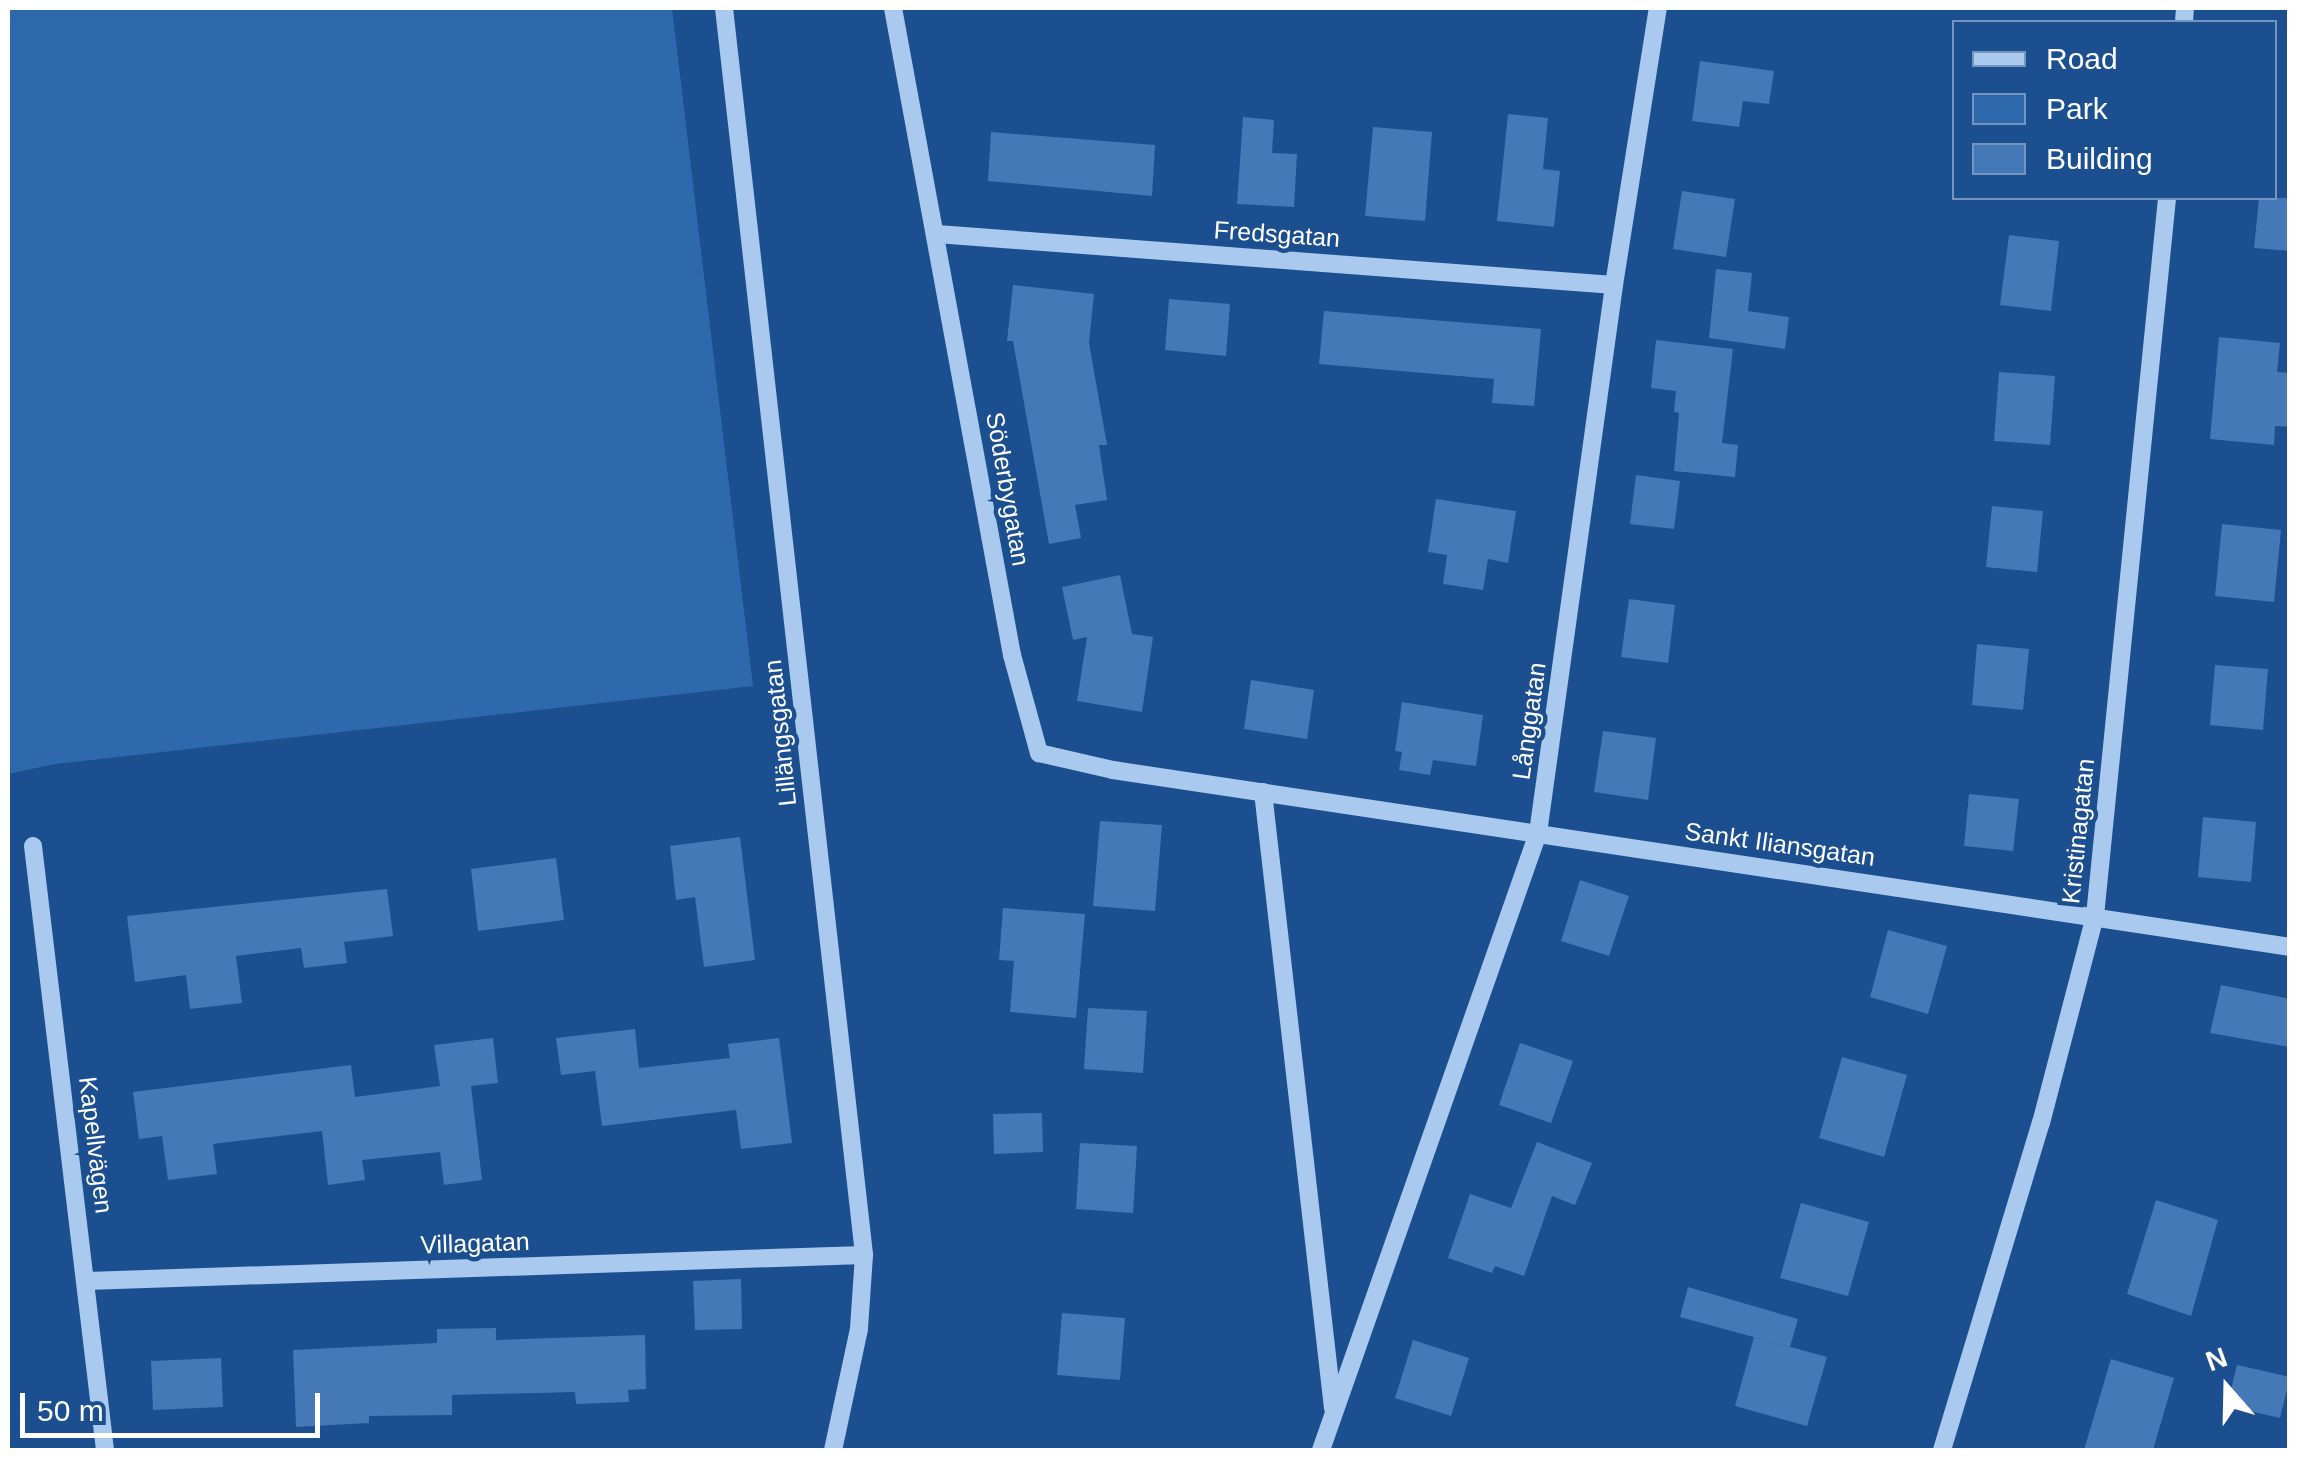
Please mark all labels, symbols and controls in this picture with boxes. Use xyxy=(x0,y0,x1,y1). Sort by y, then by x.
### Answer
legend xyxy=(1952,20,2277,200)
text: Road xyxy=(2046,42,2118,75)
text: Park xyxy=(2046,92,2108,125)
text: Building xyxy=(2046,142,2153,175)
street label: Fredsgatan xyxy=(1213,215,1341,253)
street label: Söderbygatan xyxy=(980,410,1036,568)
street label: Lillängsgatan xyxy=(757,658,803,808)
street label: Långgatan xyxy=(1506,660,1552,782)
street label: Kristinagatan xyxy=(2055,757,2101,905)
street label: Sankt Iliansgatan xyxy=(1683,816,1877,872)
street label: Kapellvägen xyxy=(73,1075,119,1215)
street label: Villagatan xyxy=(420,1226,530,1260)
north arrow xyxy=(2177,1338,2277,1438)
text: N xyxy=(2202,1341,2231,1377)
scale bar xyxy=(25,1373,325,1435)
text: 50 m xyxy=(37,1394,104,1427)

